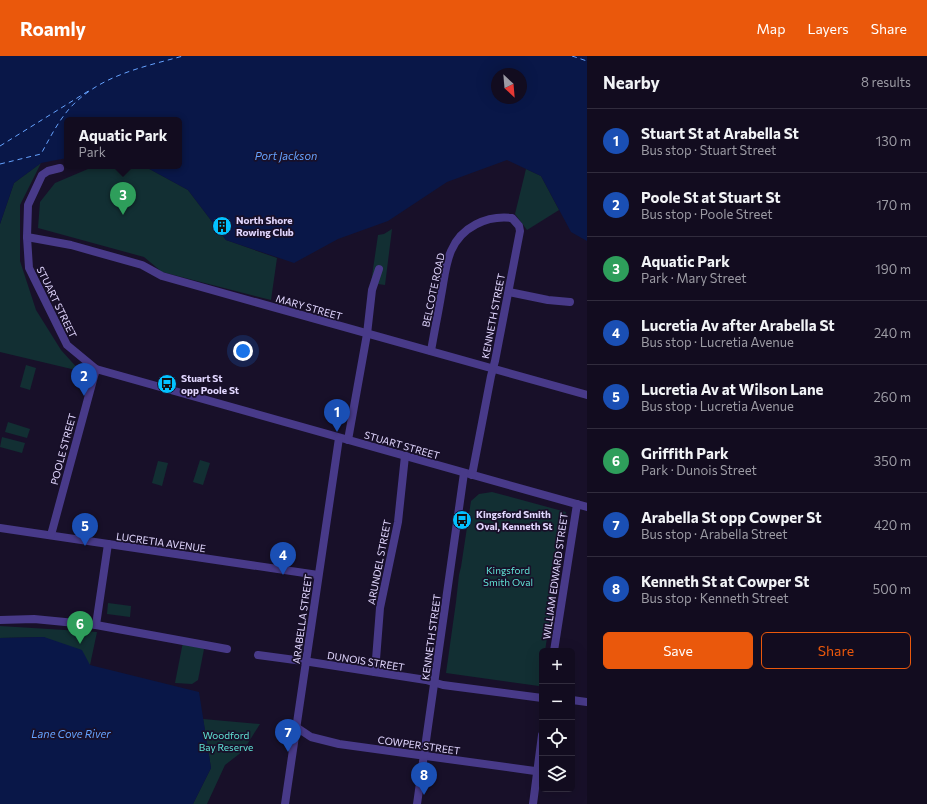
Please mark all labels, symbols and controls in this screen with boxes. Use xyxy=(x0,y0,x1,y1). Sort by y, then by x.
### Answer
text: Roamly xyxy=(20,17,86,40)
text: Map xyxy=(757,20,785,37)
text: Layers xyxy=(807,20,849,37)
text: Share xyxy=(871,20,907,37)
north arrow xyxy=(491,68,527,104)
text: Nearby xyxy=(603,72,660,93)
text: 8 results xyxy=(861,74,911,90)
popup xyxy=(64,117,182,169)
text: Stuart St at Arabella St xyxy=(641,124,799,142)
text: Aquatic Park xyxy=(79,126,167,144)
text: 1 xyxy=(613,133,619,149)
text: 130 m xyxy=(876,133,911,149)
text: Bus stop · Stuart Street xyxy=(641,142,776,158)
text: Park xyxy=(79,144,106,160)
water label: Port Jackson xyxy=(255,149,317,163)
pin: 3 xyxy=(110,182,136,215)
text: Poole St at Stuart St xyxy=(641,188,781,206)
text: 2 xyxy=(612,197,620,213)
text: 170 m xyxy=(876,197,911,213)
text: Bus stop · Poole Street xyxy=(641,206,773,222)
place label: North Shore Rowing Club xyxy=(236,214,294,238)
building icon: North Shore Rowing Club xyxy=(211,215,233,237)
street label: BELCOTE ROAD xyxy=(419,252,447,328)
text: Aquatic Park xyxy=(641,252,730,270)
text: 3 xyxy=(612,261,620,277)
text: 190 m xyxy=(875,261,911,277)
street label: STUART STREET xyxy=(35,264,80,340)
text: Park · Mary Street xyxy=(641,270,747,286)
street label: KENNETH STREET xyxy=(479,272,507,360)
street label: MARY STREET xyxy=(274,292,344,322)
text: Lucretia Av after Arabella St xyxy=(641,316,835,334)
text: 4 xyxy=(612,325,620,341)
text: 240 m xyxy=(874,325,911,341)
text: Bus stop · Lucretia Avenue xyxy=(641,334,794,350)
your location xyxy=(233,341,253,361)
pin: 2 xyxy=(71,363,97,396)
place label: Stuart St opp Poole St xyxy=(181,372,239,396)
bus stop icon: Stuart St opp Poole St xyxy=(156,373,178,395)
text: Lucretia Av at Wilson Lane xyxy=(641,380,823,398)
text: 5 xyxy=(612,389,620,405)
text: 260 m xyxy=(874,389,911,405)
text: Bus stop · Lucretia Avenue xyxy=(641,398,794,414)
pin: 1 xyxy=(324,399,350,432)
street label: POOLE STREET xyxy=(48,411,78,486)
street label: STUART STREET xyxy=(363,428,442,462)
text: Griffith Park xyxy=(641,444,729,462)
text: 6 xyxy=(612,453,620,469)
text: 350 m xyxy=(874,453,911,469)
text: Park · Dunois Street xyxy=(641,462,757,478)
place label: Kingsford Smith Oval, Kenneth St xyxy=(476,508,553,532)
text: Arabella St opp Cowper St xyxy=(641,508,821,526)
bus stop icon: Kingsford Smith Oval, Kenneth St xyxy=(451,509,473,531)
street label: WILLIAM EDWARD STREET xyxy=(540,511,570,640)
pin: 5 xyxy=(72,513,98,546)
text: 7 xyxy=(612,517,620,533)
text: 420 m xyxy=(874,517,911,533)
street label: ARUNDEL STREET xyxy=(365,518,393,606)
text: Bus stop · Arabella Street xyxy=(641,526,788,542)
street label: LUCRETIA AVENUE xyxy=(116,530,207,554)
pin: 4 xyxy=(270,542,296,575)
park label: Kingsford Smith Oval xyxy=(483,564,533,588)
text: Kenneth St at Cowper St xyxy=(641,572,809,590)
street label: ARABELLA STREET xyxy=(290,573,314,665)
text: 8 xyxy=(612,581,620,597)
text: 500 m xyxy=(873,581,911,597)
text: Bus stop · Kenneth Street xyxy=(641,590,788,606)
street label: KENNETH STREET xyxy=(419,593,443,681)
pin: 6 xyxy=(67,611,93,644)
button: Save xyxy=(603,632,753,669)
button: Share xyxy=(761,632,911,669)
map controls xyxy=(539,648,575,792)
button: + xyxy=(539,648,575,684)
street label: DUNOIS STREET xyxy=(326,649,406,673)
button: − xyxy=(539,684,575,720)
pin: 7 xyxy=(275,719,301,752)
button: locate xyxy=(539,720,575,756)
water label: Lane Cove River xyxy=(31,727,111,740)
park label: Woodford Bay Reserve xyxy=(199,729,253,753)
street label: COWPER STREET xyxy=(377,733,461,757)
button: layers xyxy=(539,756,575,792)
pin: 8 xyxy=(411,762,437,795)

